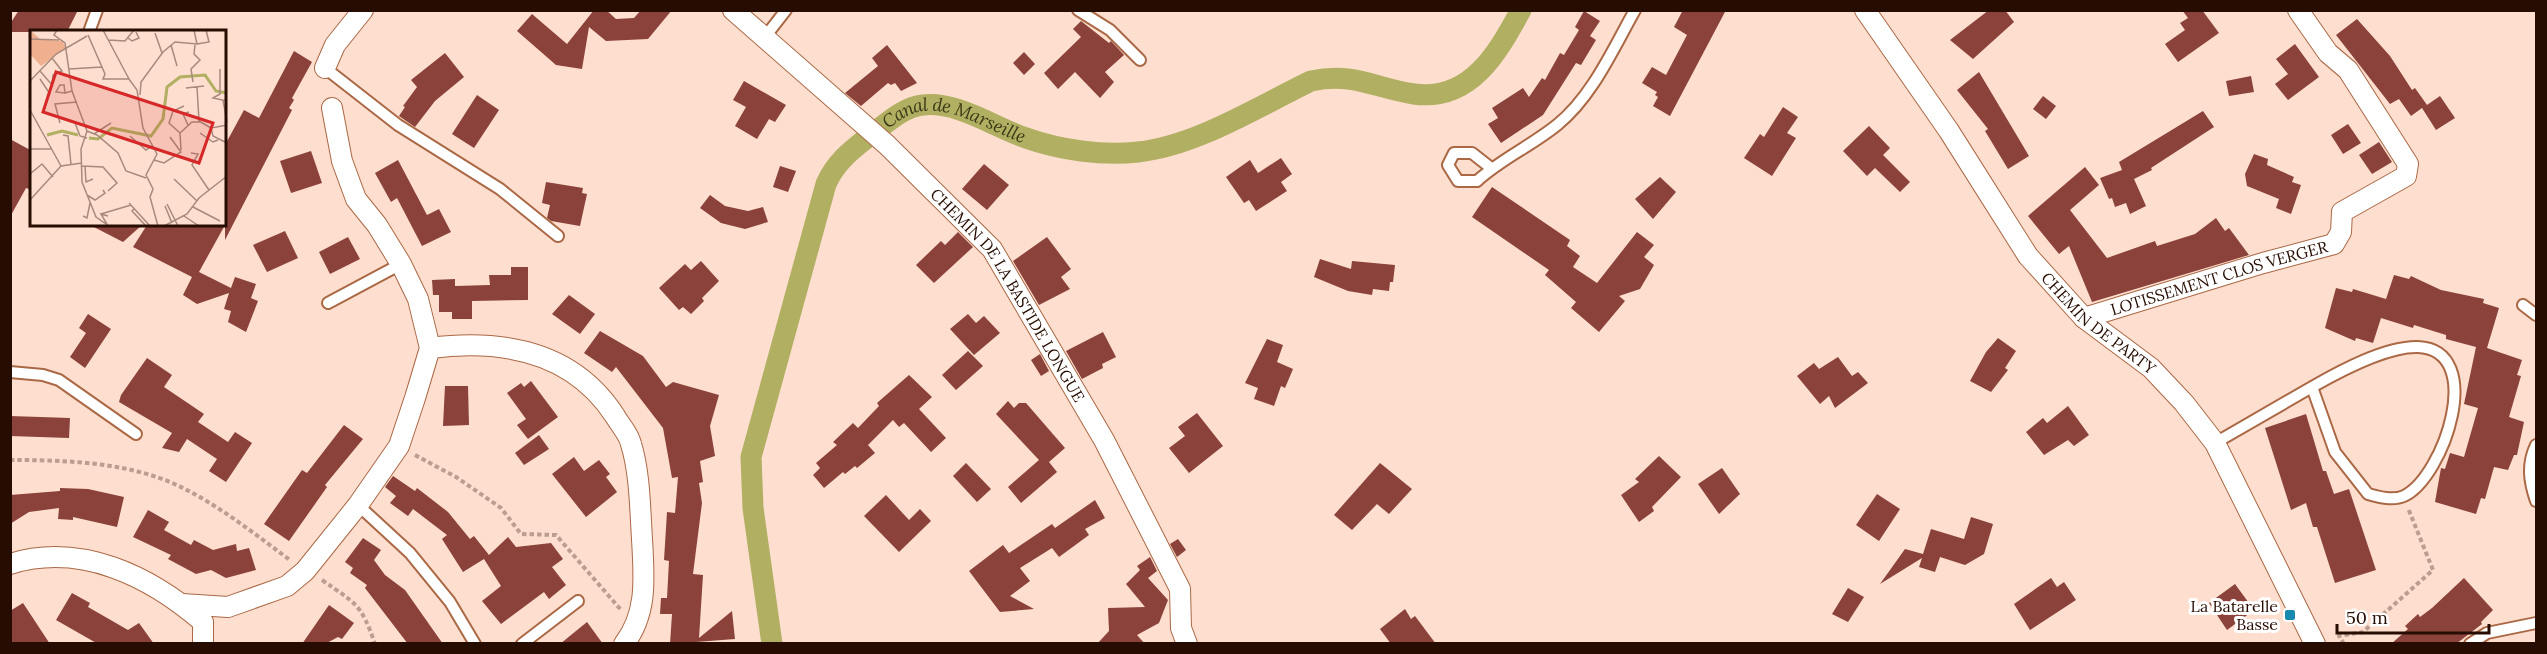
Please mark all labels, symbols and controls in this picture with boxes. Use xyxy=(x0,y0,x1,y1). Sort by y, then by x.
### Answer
inset map xyxy=(30,30,226,226)
water label: Canal de Marseille xyxy=(877,93,1029,148)
street label: CHEMIN DE LA BASTIDE LONGUE xyxy=(926,184,1089,405)
street label: LOTISSEMENT CLOS VERGER xyxy=(2108,236,2331,319)
street label: CHEMIN DE PARTY xyxy=(2037,268,2161,379)
place label: La Batarelle Basse xyxy=(2191,596,2278,634)
scale bar xyxy=(2337,597,2488,635)
text: 50 m xyxy=(2346,606,2388,629)
marker: La Batarelle Basse xyxy=(2283,608,2297,622)

